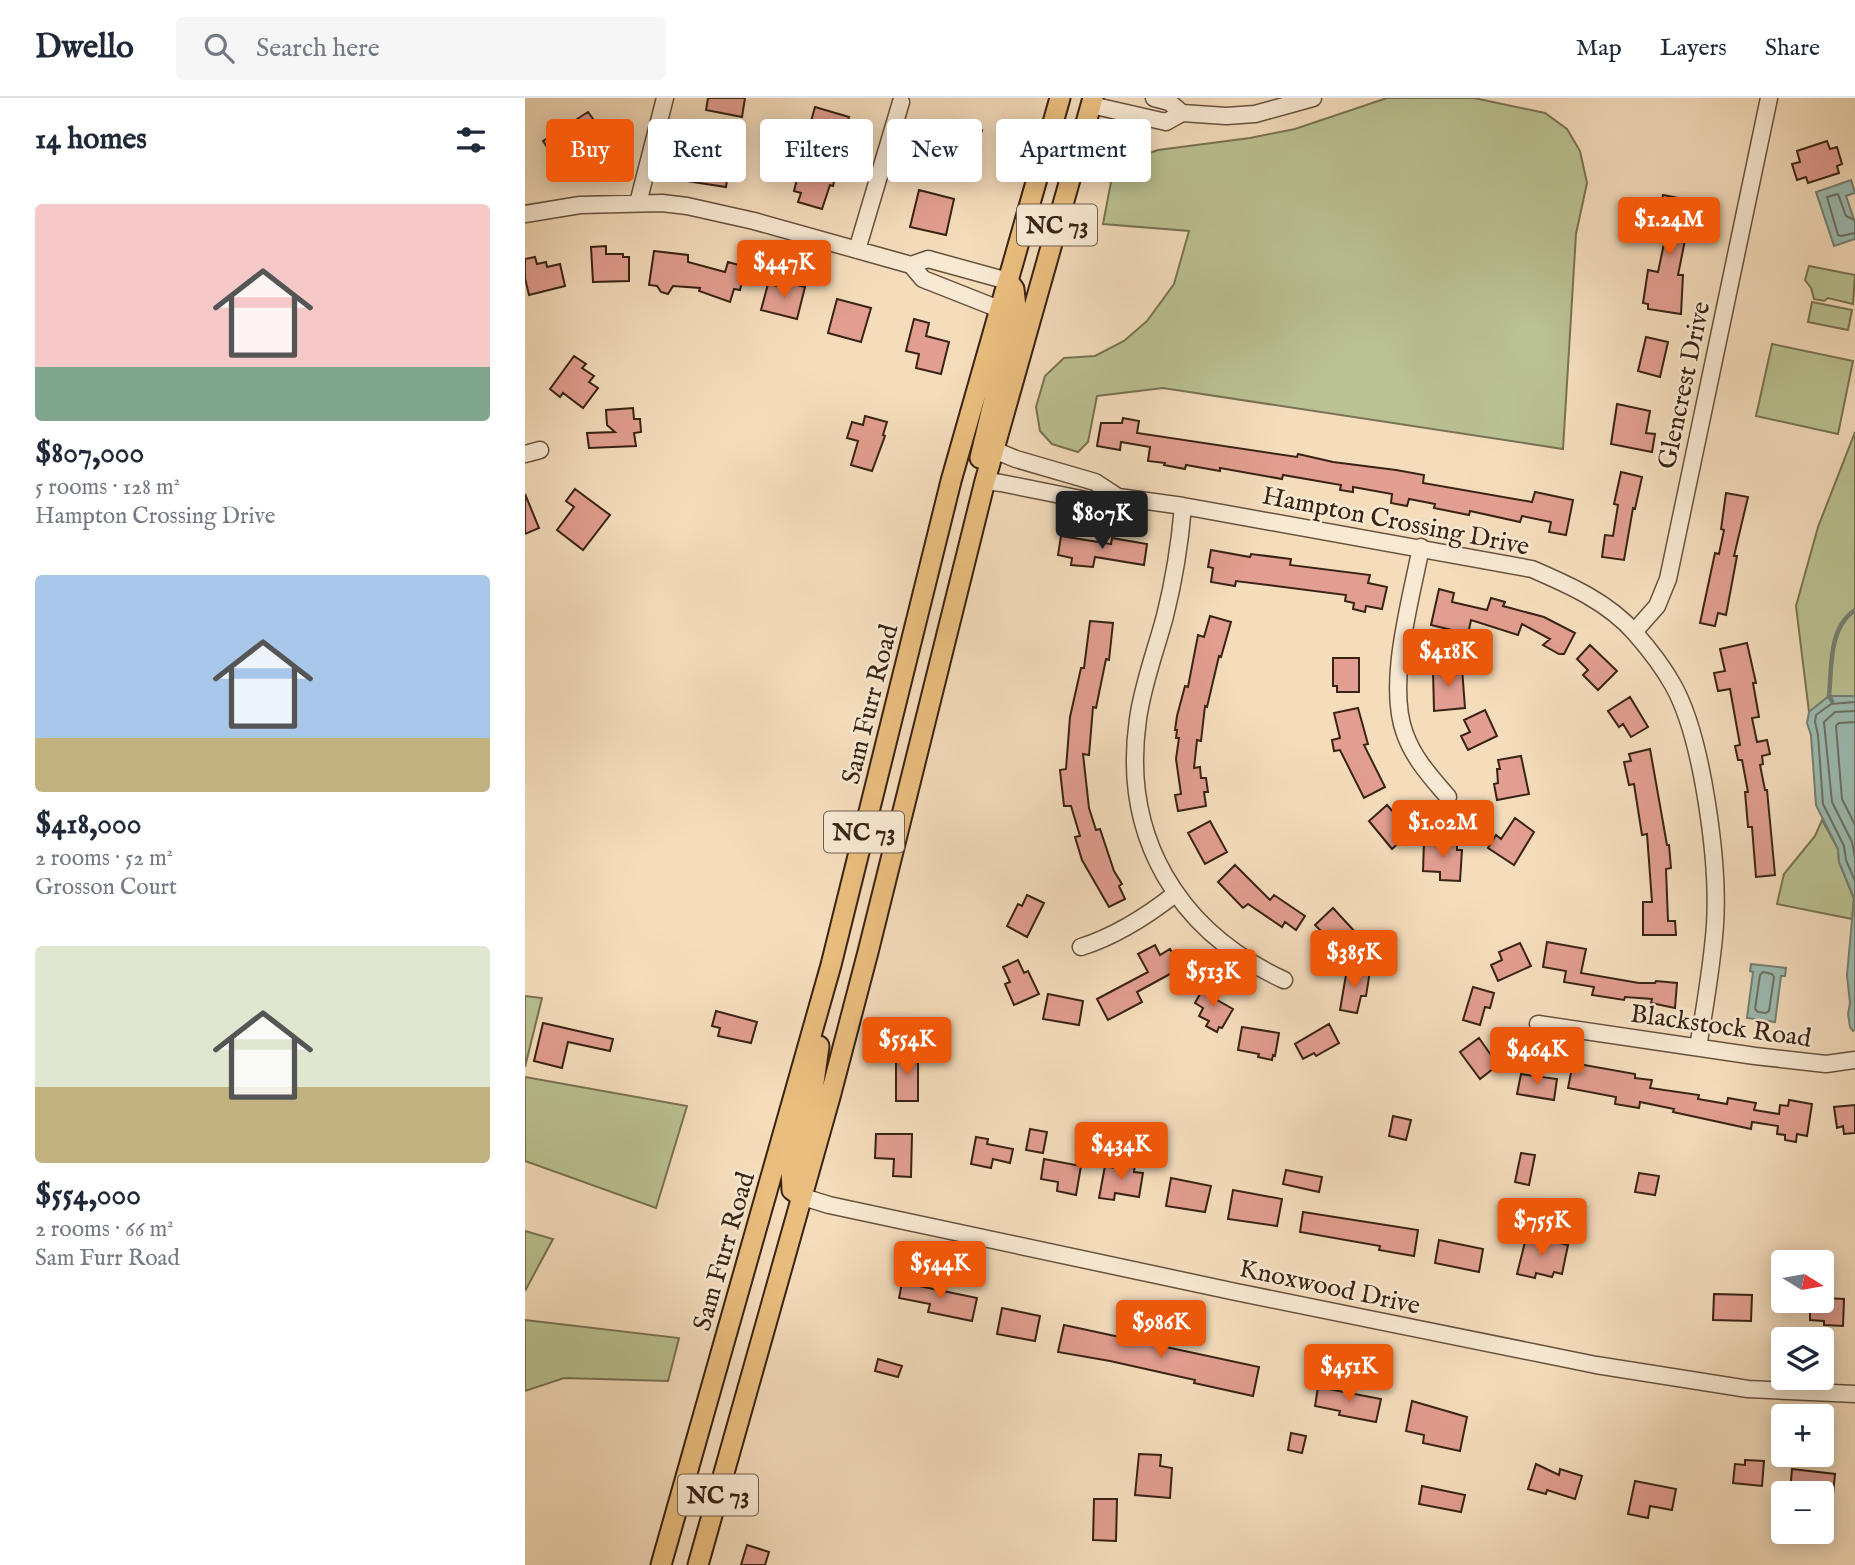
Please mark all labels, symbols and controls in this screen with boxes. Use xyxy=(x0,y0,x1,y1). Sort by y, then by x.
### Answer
search box xyxy=(176,17,666,80)
text: Dwello xyxy=(35,27,134,69)
icon: search xyxy=(200,29,238,67)
text: Search here xyxy=(256,32,380,65)
text: Map xyxy=(1576,33,1622,64)
text: Layers xyxy=(1660,33,1727,64)
text: Share xyxy=(1765,33,1820,64)
chip: Buy xyxy=(546,119,634,182)
chip: Rent xyxy=(648,119,746,182)
chip: Filters xyxy=(760,119,873,182)
chip: New xyxy=(887,119,982,182)
chip: Apartment xyxy=(996,119,1151,182)
text: 14 homes xyxy=(35,121,147,159)
icon: filters xyxy=(452,121,490,159)
pin: $1.24M xyxy=(1612,198,1726,257)
road number: NC 73 xyxy=(1017,204,1097,246)
text: $1.24M xyxy=(1634,205,1704,234)
pin: $447K xyxy=(735,240,833,300)
text: $447K xyxy=(753,248,815,277)
icon: home xyxy=(200,250,326,376)
street label: Glencrest Drive xyxy=(1651,298,1718,472)
text: $807,000 xyxy=(35,435,144,473)
text: 5 rooms · 128 m² xyxy=(35,473,180,502)
street label: Hampton Crossing Drive xyxy=(1259,479,1532,564)
pin: $807K xyxy=(1053,491,1151,551)
text: $807K xyxy=(1072,499,1132,528)
text: Hampton Crossing Drive xyxy=(35,502,275,531)
icon: home xyxy=(200,621,326,747)
street label: Sam Furr Road xyxy=(835,621,906,788)
pin: $418K xyxy=(1399,630,1497,689)
text: $418K xyxy=(1419,637,1477,666)
pin: $1.02M xyxy=(1386,800,1500,860)
text: $418,000 xyxy=(35,806,141,844)
text: $1.02M xyxy=(1408,808,1478,837)
road number: NC 73 xyxy=(824,812,904,852)
text: 2 rooms · 52 m² xyxy=(35,844,173,873)
text: Grosson Court xyxy=(35,873,177,902)
pin: $385K xyxy=(1305,930,1403,990)
text: $385K xyxy=(1326,938,1382,967)
pin: $513K xyxy=(1164,950,1262,1009)
text: $513K xyxy=(1186,957,1240,986)
icon: home xyxy=(200,992,326,1118)
street label: Blackstock Road xyxy=(1628,997,1813,1056)
pin: $554K xyxy=(858,1018,956,1077)
text: $554K xyxy=(878,1025,936,1054)
pin: $464K xyxy=(1488,1028,1586,1087)
text: $464K xyxy=(1506,1035,1568,1064)
pin: $434K xyxy=(1072,1122,1170,1182)
text: $434K xyxy=(1091,1130,1151,1159)
street label: Sam Furr Road xyxy=(686,1168,763,1335)
text: $554,000 xyxy=(35,1177,141,1215)
pin: $755K xyxy=(1493,1198,1591,1258)
text: $755K xyxy=(1514,1206,1570,1235)
text: 2 rooms · 66 m² xyxy=(35,1215,174,1244)
pin: $544K xyxy=(891,1242,989,1301)
text: Sam Furr Road xyxy=(35,1244,180,1273)
text: $544K xyxy=(910,1249,970,1278)
north arrow xyxy=(1771,1250,1834,1312)
map controls xyxy=(1771,1250,1834,1544)
street label: Knoxwood Drive xyxy=(1236,1252,1423,1323)
pin: $986K xyxy=(1112,1300,1210,1360)
text: $986K xyxy=(1132,1308,1190,1337)
button: layers xyxy=(1771,1327,1834,1390)
pin: $451K xyxy=(1300,1344,1398,1404)
text: $451K xyxy=(1320,1352,1378,1381)
button: + xyxy=(1771,1404,1834,1467)
road number: NC 73 xyxy=(678,1475,758,1516)
button: − xyxy=(1771,1481,1834,1544)

